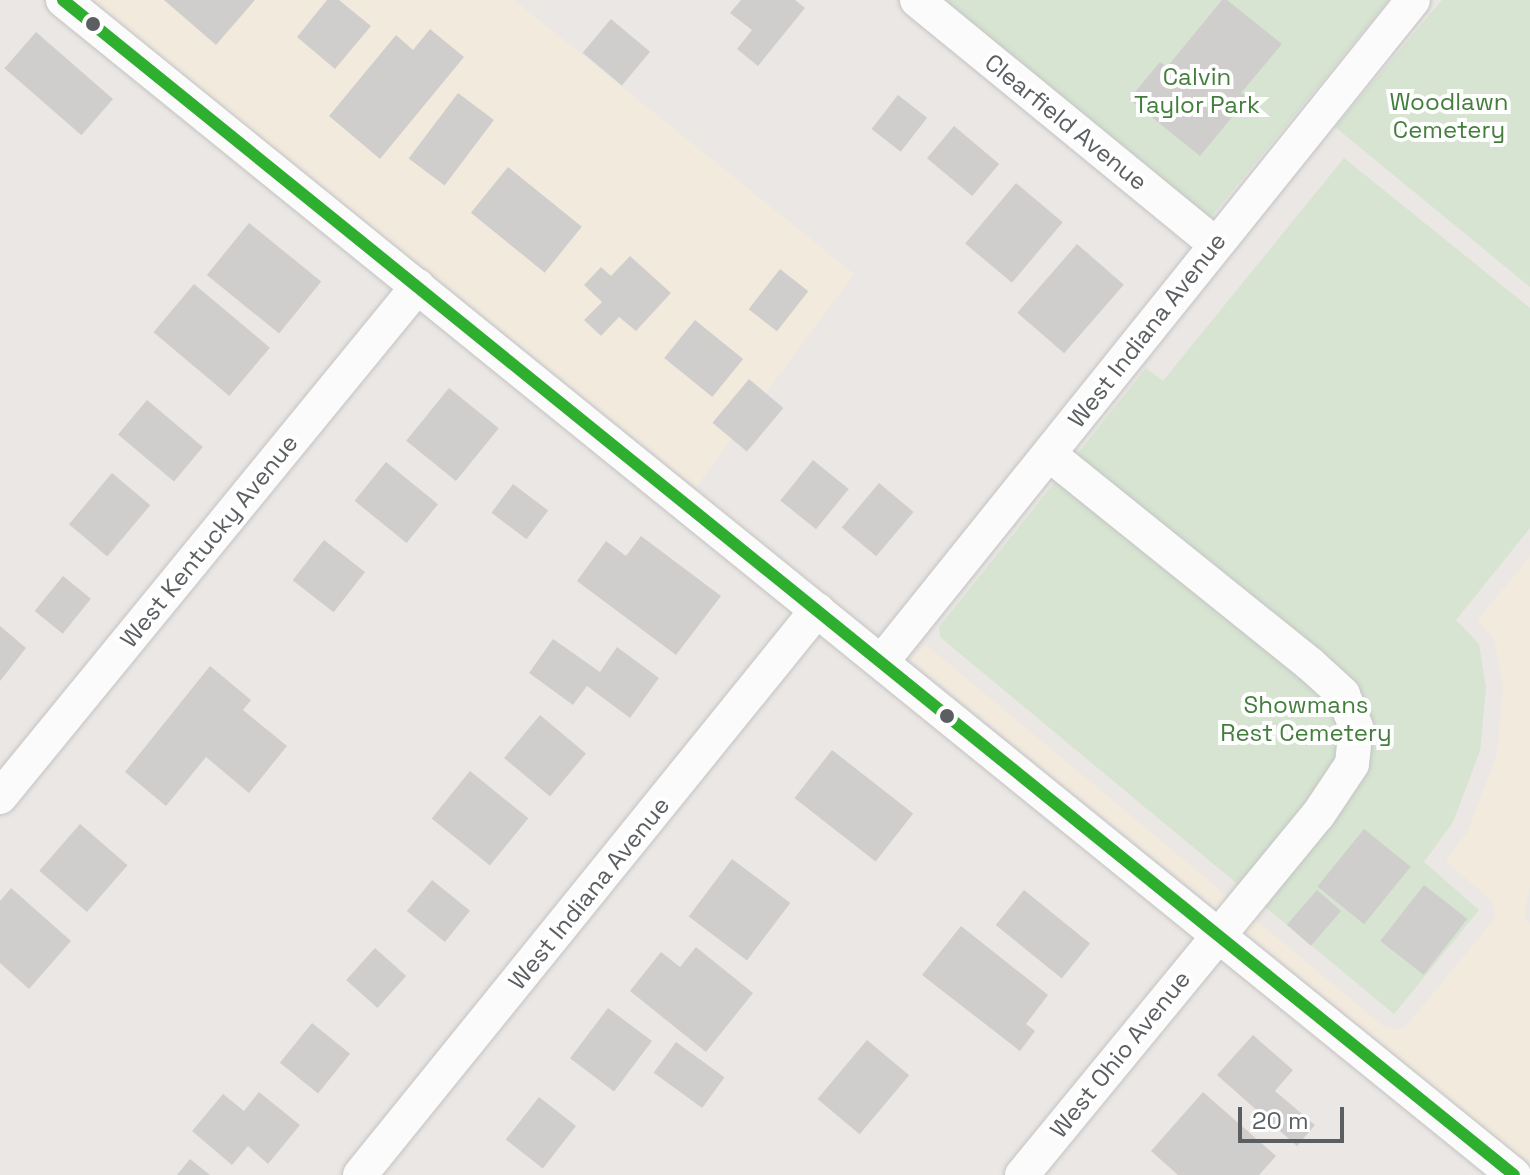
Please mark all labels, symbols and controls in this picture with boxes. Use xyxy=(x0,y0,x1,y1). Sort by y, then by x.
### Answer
unlabelled marker xyxy=(85,16,101,32)
street label: Clearfield Avenue xyxy=(979,48,1153,196)
park label: Calvin Taylor Park xyxy=(1134,63,1260,119)
park label: Woodlawn Cemetery xyxy=(1389,88,1509,144)
street label: West Indiana Avenue xyxy=(1062,227,1232,433)
street label: West Kentucky Avenue xyxy=(114,429,304,653)
park label: Showmans Rest Cemetery xyxy=(1220,691,1392,747)
unlabelled marker xyxy=(939,708,955,724)
street label: West Indiana Avenue xyxy=(502,791,676,995)
street label: West Ohio Avenue xyxy=(1044,965,1196,1143)
scale bar xyxy=(1242,1091,1348,1141)
text: 20 m xyxy=(1252,1105,1309,1136)

